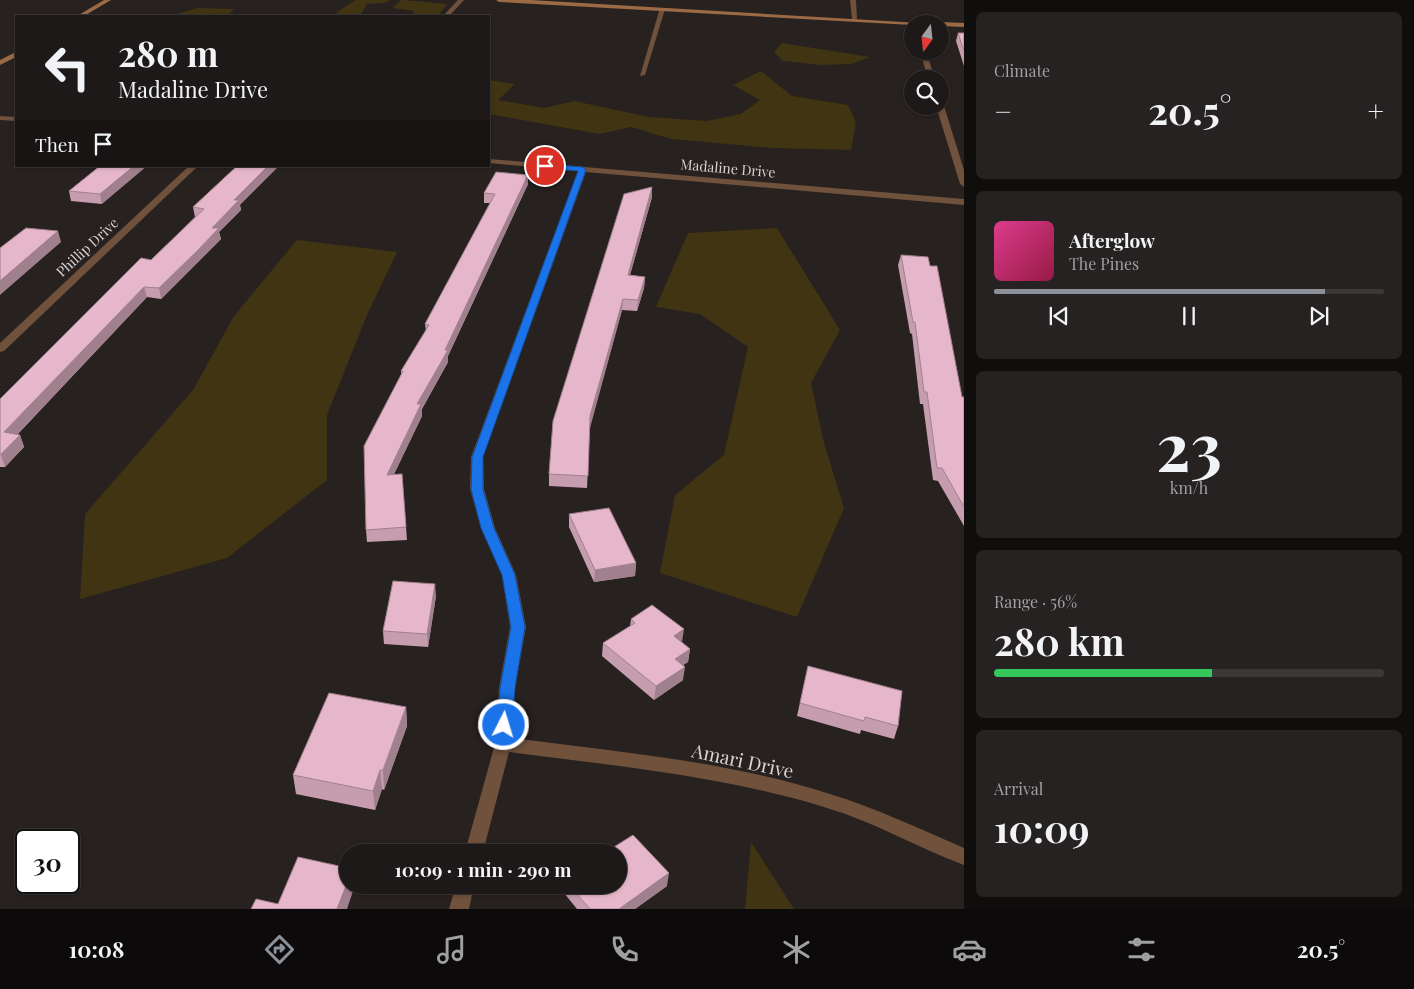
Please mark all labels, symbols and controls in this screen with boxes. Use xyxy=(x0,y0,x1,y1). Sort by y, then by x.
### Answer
north arrow xyxy=(904,15,949,60)
map controls xyxy=(904,15,949,115)
text: 280 m xyxy=(118,29,218,76)
icon: left xyxy=(35,35,100,100)
text: Climate xyxy=(994,60,1050,81)
button: search xyxy=(904,70,949,115)
text: Madaline Drive xyxy=(118,74,268,104)
text: 20.5° xyxy=(1148,84,1231,135)
text: − xyxy=(994,92,1012,129)
text: + xyxy=(1368,92,1384,129)
icon: arrive xyxy=(89,130,117,158)
text: Then xyxy=(35,131,79,157)
pin xyxy=(524,145,566,187)
icon: arrive xyxy=(531,152,559,180)
street label: Madaline Drive xyxy=(680,154,776,182)
street label: Phillip Drive xyxy=(52,213,122,281)
text: Afterglow xyxy=(1069,227,1155,253)
text: The Pines xyxy=(1069,253,1139,274)
icon: previous xyxy=(1045,302,1073,330)
icon: pause xyxy=(1175,302,1203,330)
icon: next xyxy=(1305,302,1333,330)
text: 23 xyxy=(1156,401,1222,487)
text: km/h xyxy=(1170,477,1208,498)
text: Range · 56% xyxy=(994,591,1077,612)
text: 280 km xyxy=(994,615,1125,666)
position arrow xyxy=(477,698,529,750)
street label: Amari Drive xyxy=(689,736,796,783)
text: Arrival xyxy=(994,778,1043,799)
text: 10:09 xyxy=(994,802,1090,853)
speed limit sign: 30 xyxy=(15,829,80,894)
text: 10:09 · 1 min · 290 m xyxy=(395,856,571,882)
icon: directions xyxy=(262,932,297,967)
icon: music xyxy=(434,932,469,967)
icon: phone xyxy=(607,932,642,967)
icon: climate xyxy=(779,932,814,967)
icon: car xyxy=(952,932,987,967)
icon: filters xyxy=(1124,932,1159,967)
text: 10:08 xyxy=(69,934,124,964)
text: 20.5° xyxy=(1297,934,1345,964)

